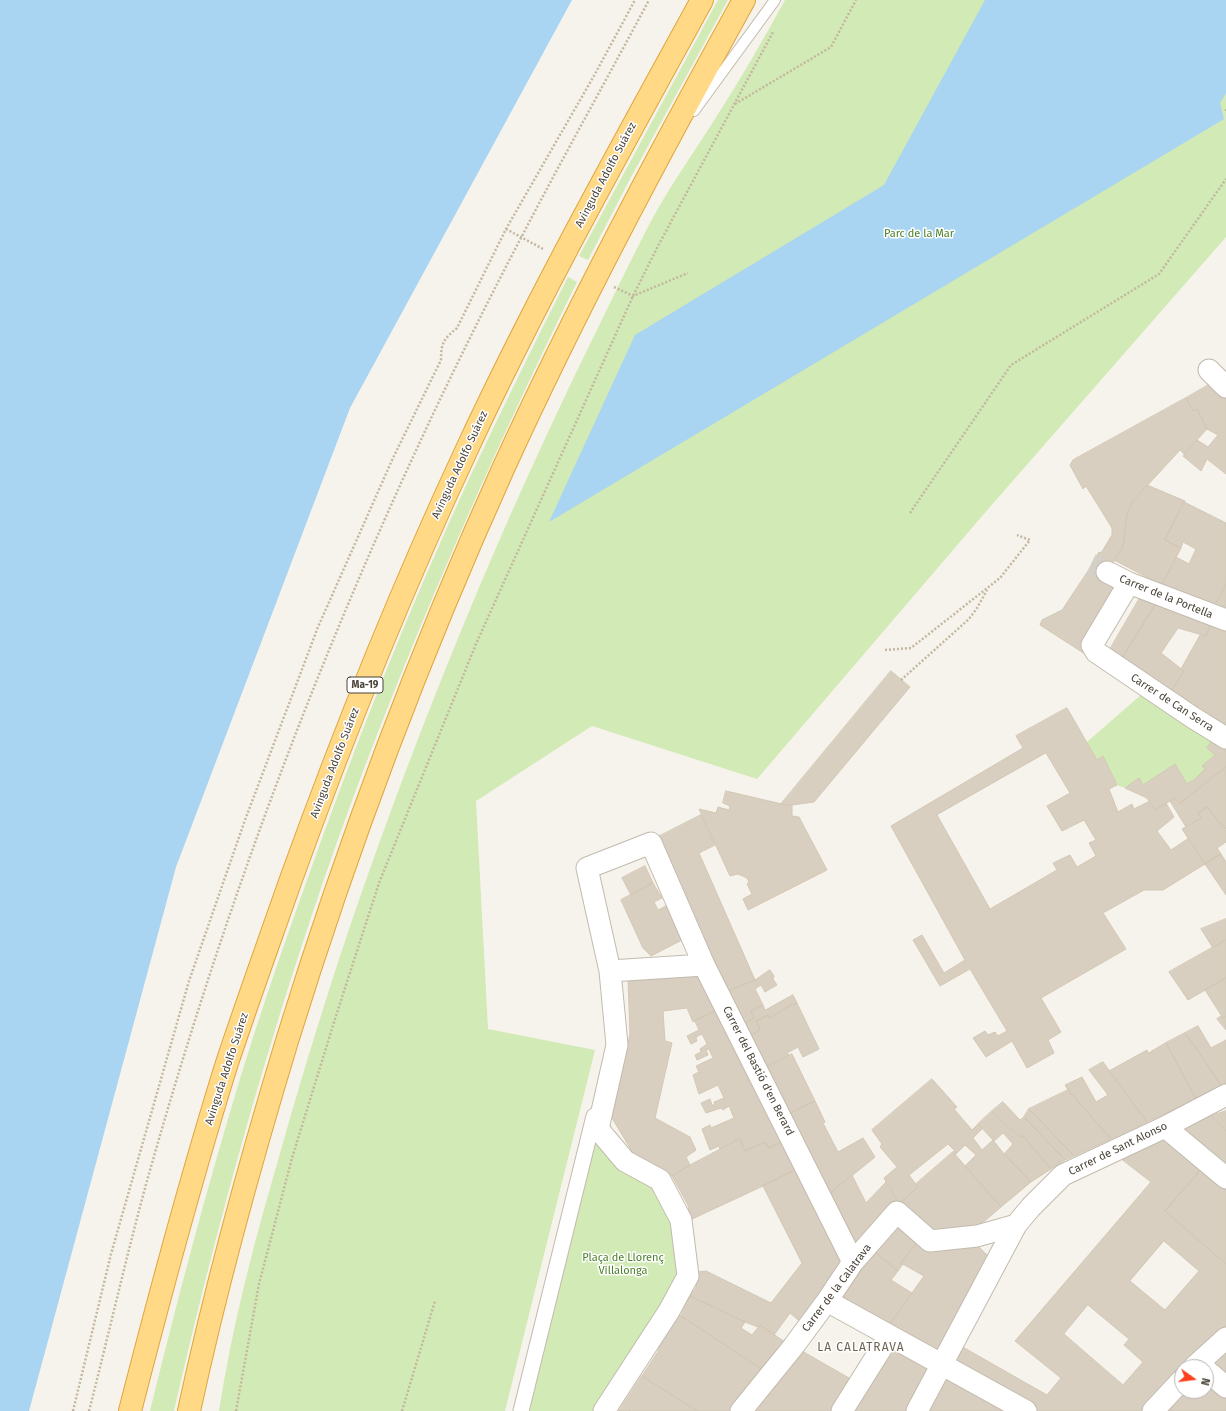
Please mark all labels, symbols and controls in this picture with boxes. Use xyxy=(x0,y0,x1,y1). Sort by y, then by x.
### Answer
street label: Avinguda Adolfo Suárez xyxy=(573,120,639,230)
park label: Parc de la Mar xyxy=(884,227,954,241)
street label: Avinguda Adolfo Suárez xyxy=(429,409,491,521)
street label: Carrer de la Portella xyxy=(1117,572,1215,622)
street label: Carrer de Can Serra xyxy=(1128,671,1216,735)
road number: Ma-19 xyxy=(347,677,383,693)
street label: Avinguda Adolfo Suárez xyxy=(308,706,362,820)
street label: Carrer del Bastió d'en Berard xyxy=(720,1004,796,1138)
street label: Avinguda Adolfo Suárez xyxy=(203,1011,251,1127)
street label: Carrer de Sant Alonso xyxy=(1067,1119,1169,1179)
street label: Carrer de la Calatrava xyxy=(800,1241,874,1335)
park label: Plaça de Llorenç Villalonga xyxy=(582,1251,664,1277)
district label: LA CALATRAVA xyxy=(817,1341,905,1355)
north arrow xyxy=(1174,1359,1214,1399)
text: N xyxy=(1198,1377,1212,1387)

